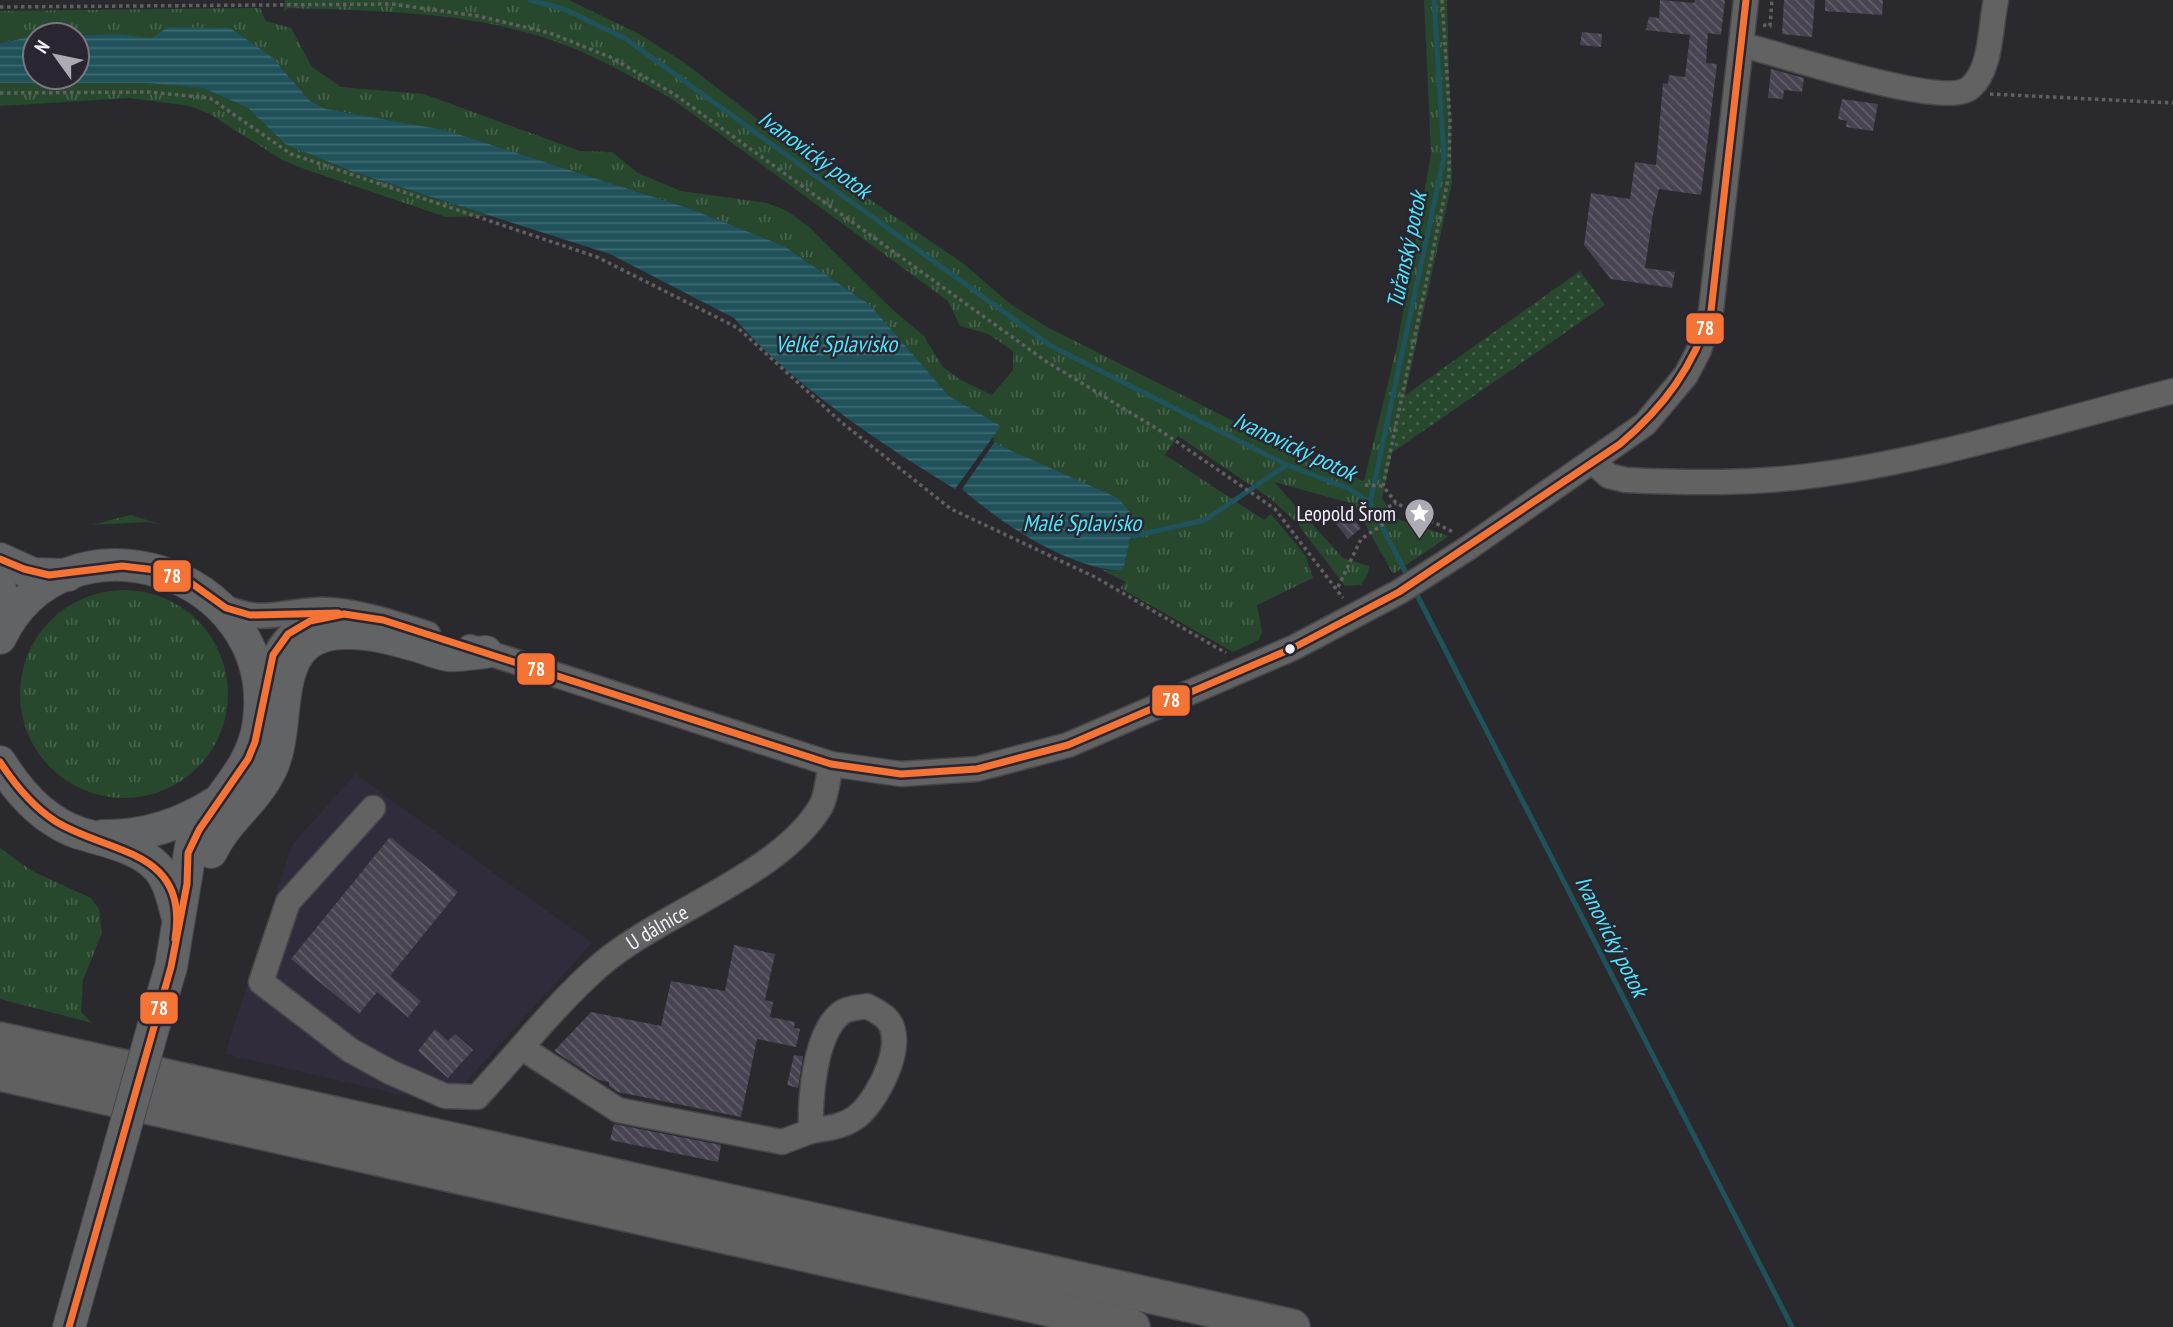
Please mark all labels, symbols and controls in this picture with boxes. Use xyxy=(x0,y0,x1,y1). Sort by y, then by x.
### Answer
north arrow xyxy=(21,21,91,91)
text: N xyxy=(29,36,55,58)
water label: Ivanovický potok xyxy=(753,103,879,206)
water label: Tuřanský potok xyxy=(1380,186,1433,311)
line badge: 78 xyxy=(1685,312,1725,345)
text: 78 xyxy=(1696,316,1714,340)
water label: Velké Splavisko xyxy=(775,329,899,358)
water label: Ivanovický potok xyxy=(1229,405,1364,488)
place icon: Leopold Šrom xyxy=(1402,496,1436,540)
place label: Leopold Šrom xyxy=(1297,500,1396,527)
water label: Malé Splavisko xyxy=(1023,508,1143,537)
line badge: 78 xyxy=(152,559,192,593)
text: 78 xyxy=(163,564,181,588)
unlabelled marker xyxy=(1283,642,1297,656)
line badge: 78 xyxy=(516,652,556,686)
text: 78 xyxy=(527,657,545,681)
line badge: 78 xyxy=(1151,684,1191,717)
text: 78 xyxy=(1162,688,1180,712)
water label: Ivanovický potok xyxy=(1569,871,1656,1004)
street label: U dálnice xyxy=(621,898,693,956)
line badge: 78 xyxy=(139,991,179,1025)
text: 78 xyxy=(150,996,168,1020)

